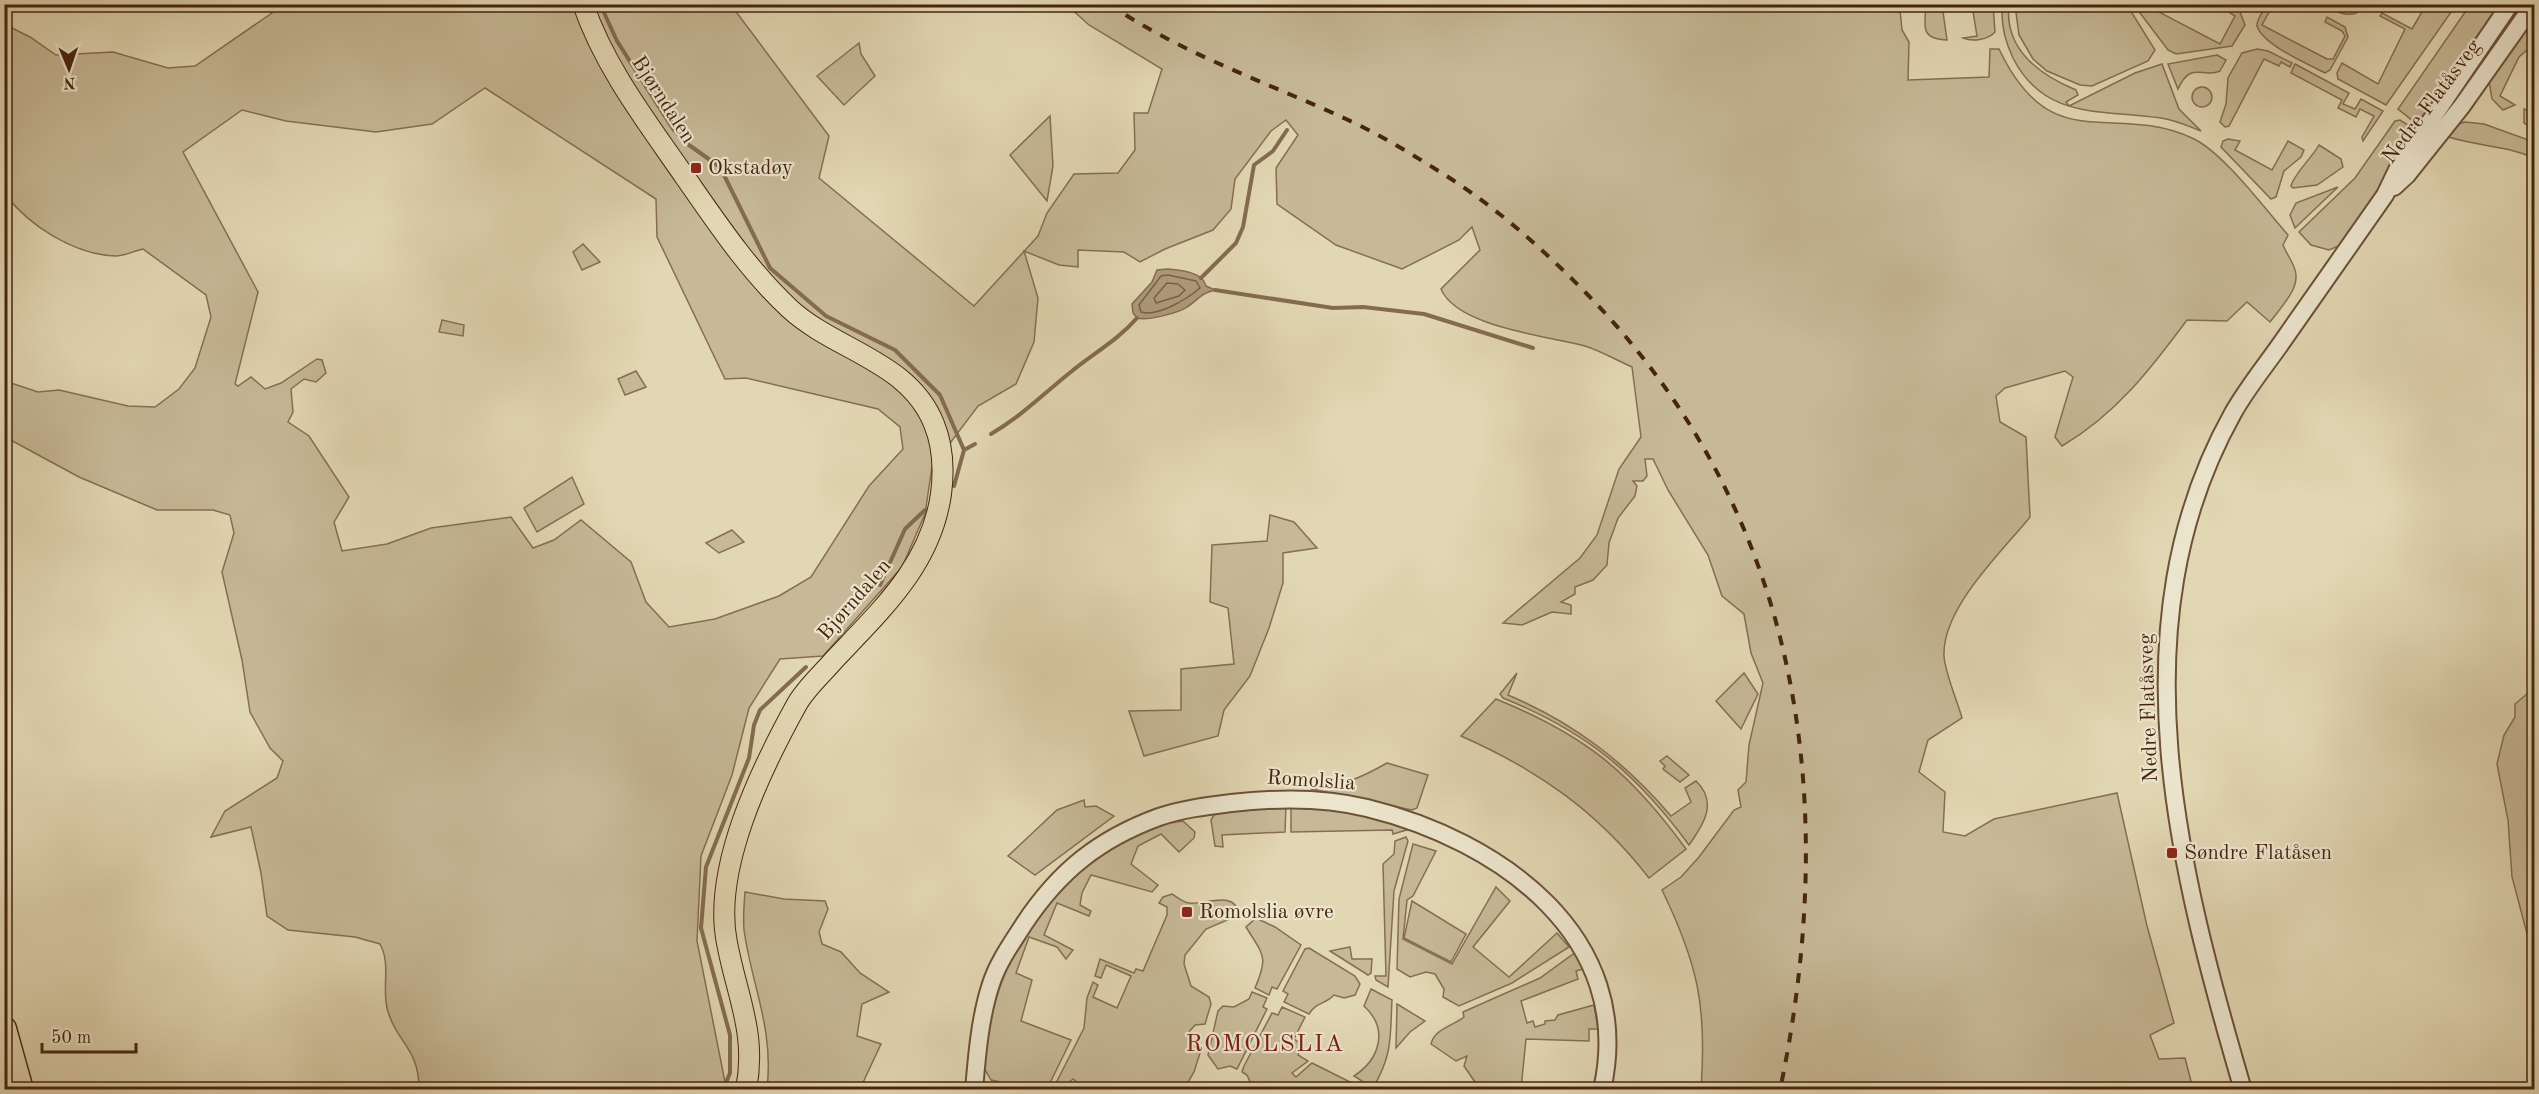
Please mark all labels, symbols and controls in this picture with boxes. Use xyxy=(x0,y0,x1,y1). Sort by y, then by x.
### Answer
street label: Nedre Flatåsveg xyxy=(2379,36,2486,168)
north arrow xyxy=(39,39,99,99)
street label: Bjørndalen xyxy=(627,53,699,147)
text: N xyxy=(62,74,76,90)
place label: Okstadøy xyxy=(708,158,793,179)
marker: Okstadøy xyxy=(689,161,703,175)
street label: Bjørndalen xyxy=(814,556,896,644)
street label: Nedre Flatåsveg xyxy=(2136,632,2162,783)
street label: Romolslia xyxy=(1266,767,1356,795)
place label: Søndre Flatåsen xyxy=(2184,843,2332,864)
marker: Søndre Flatåsen xyxy=(2165,846,2179,860)
place label: Romolslia øvre xyxy=(1199,902,1334,923)
marker: Romolslia øvre xyxy=(1180,905,1194,919)
scale bar xyxy=(42,1016,136,1054)
text: 50 m xyxy=(51,1029,91,1047)
district label: ROMOLSLIA xyxy=(1185,1033,1345,1057)

